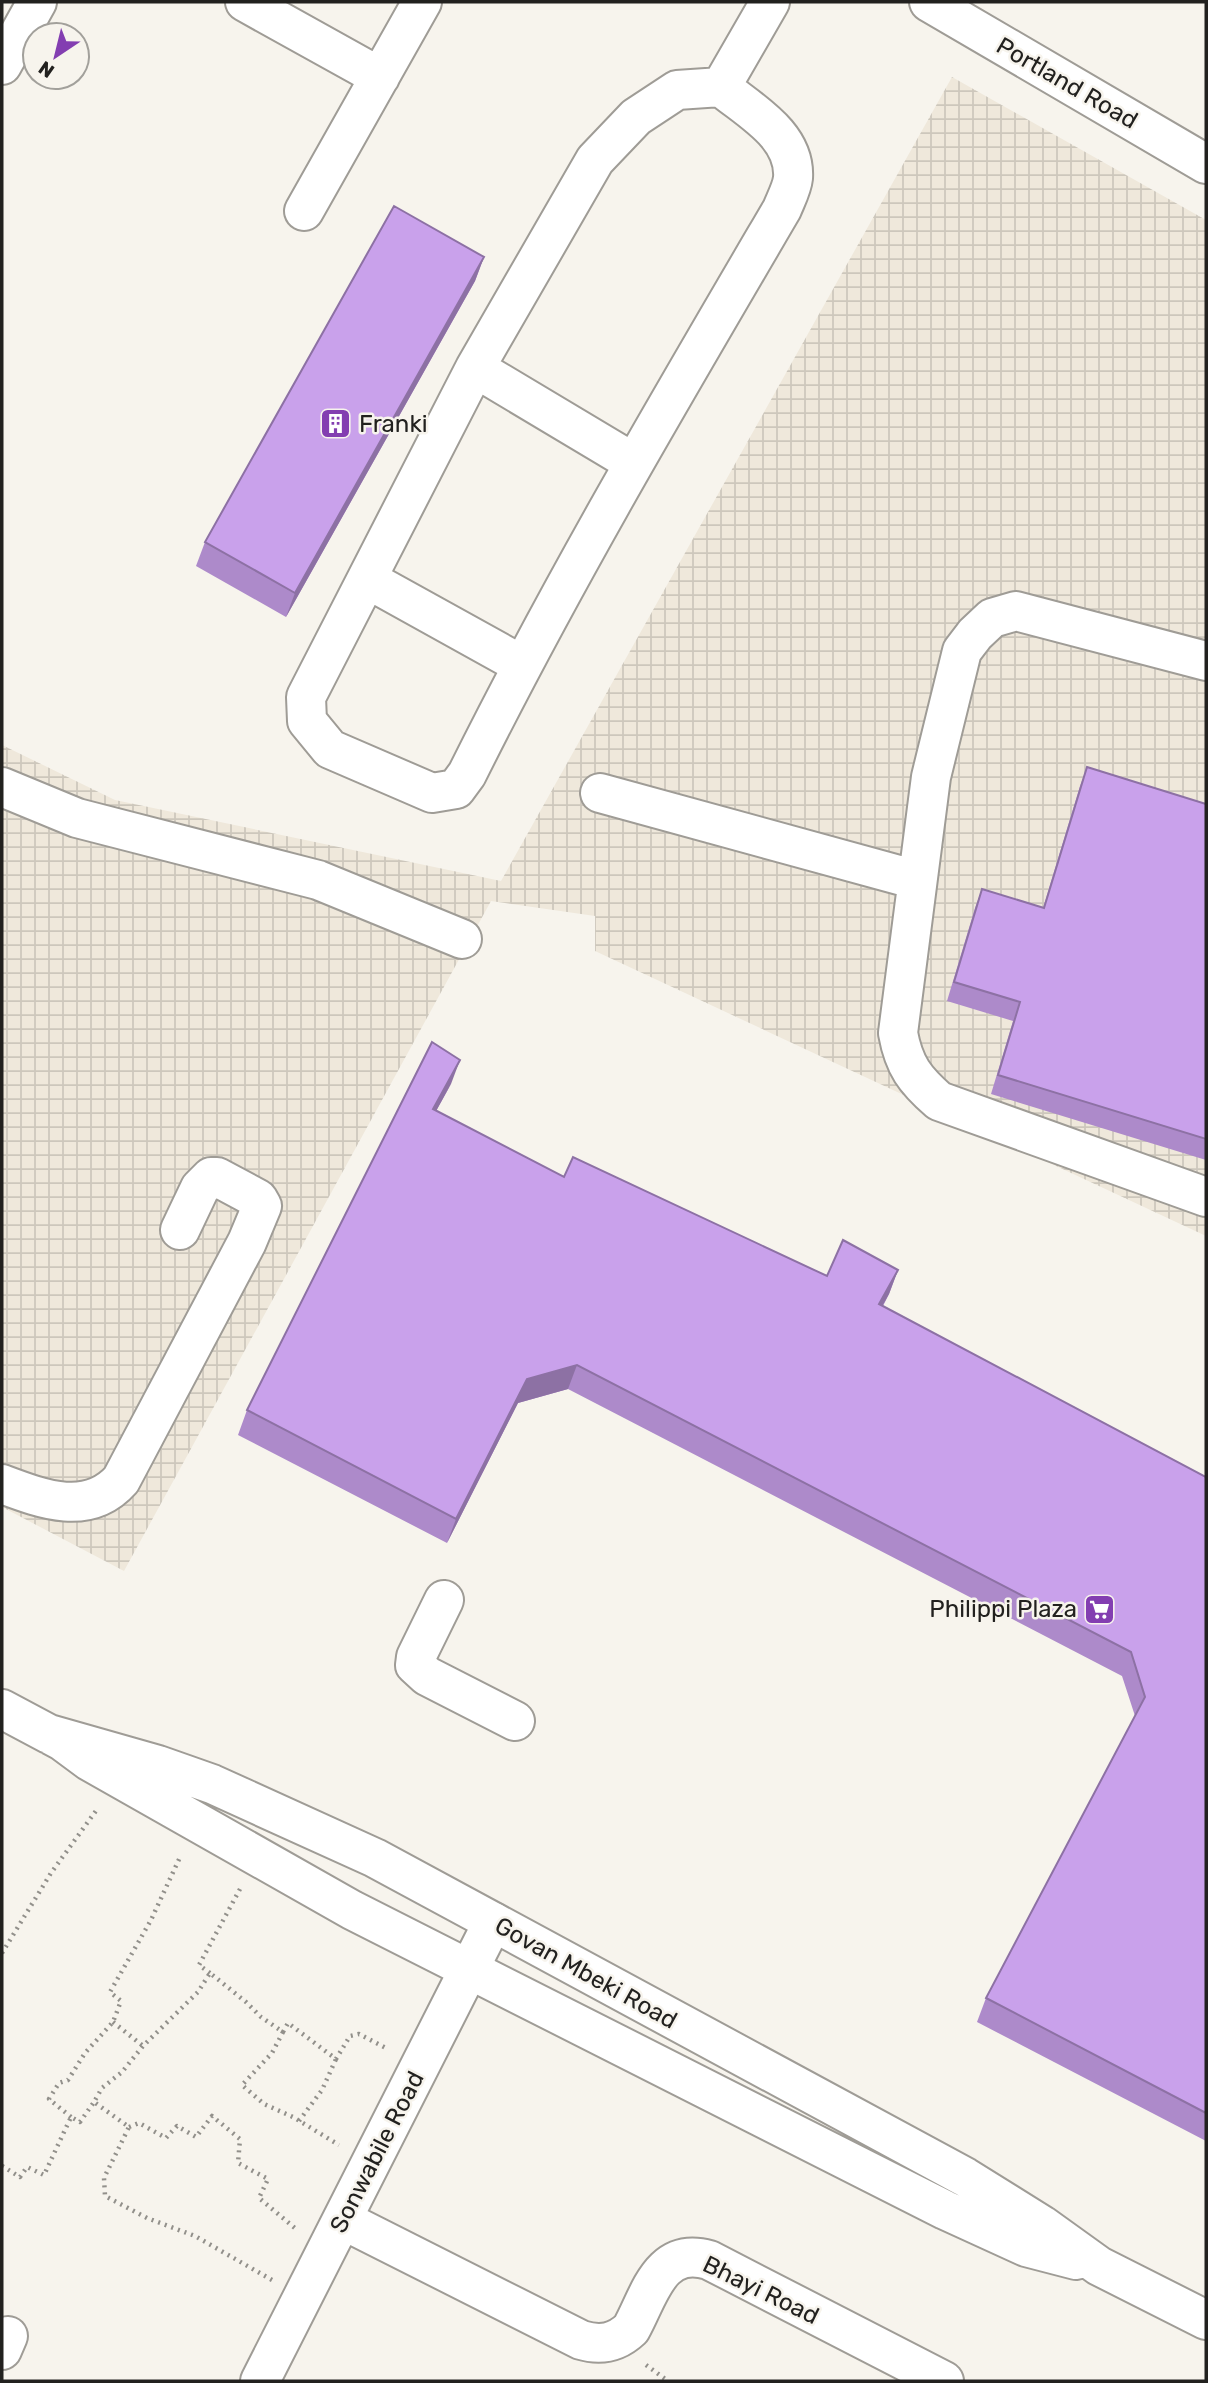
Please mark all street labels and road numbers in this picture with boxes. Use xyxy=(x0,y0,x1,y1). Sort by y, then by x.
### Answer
street label: Portland Road xyxy=(992,31,1142,135)
street label: Govan Mbeki Road xyxy=(490,1911,682,2035)
street label: Sonwabile Road xyxy=(324,2067,430,2237)
street label: Bhayi Road xyxy=(698,2250,824,2330)

